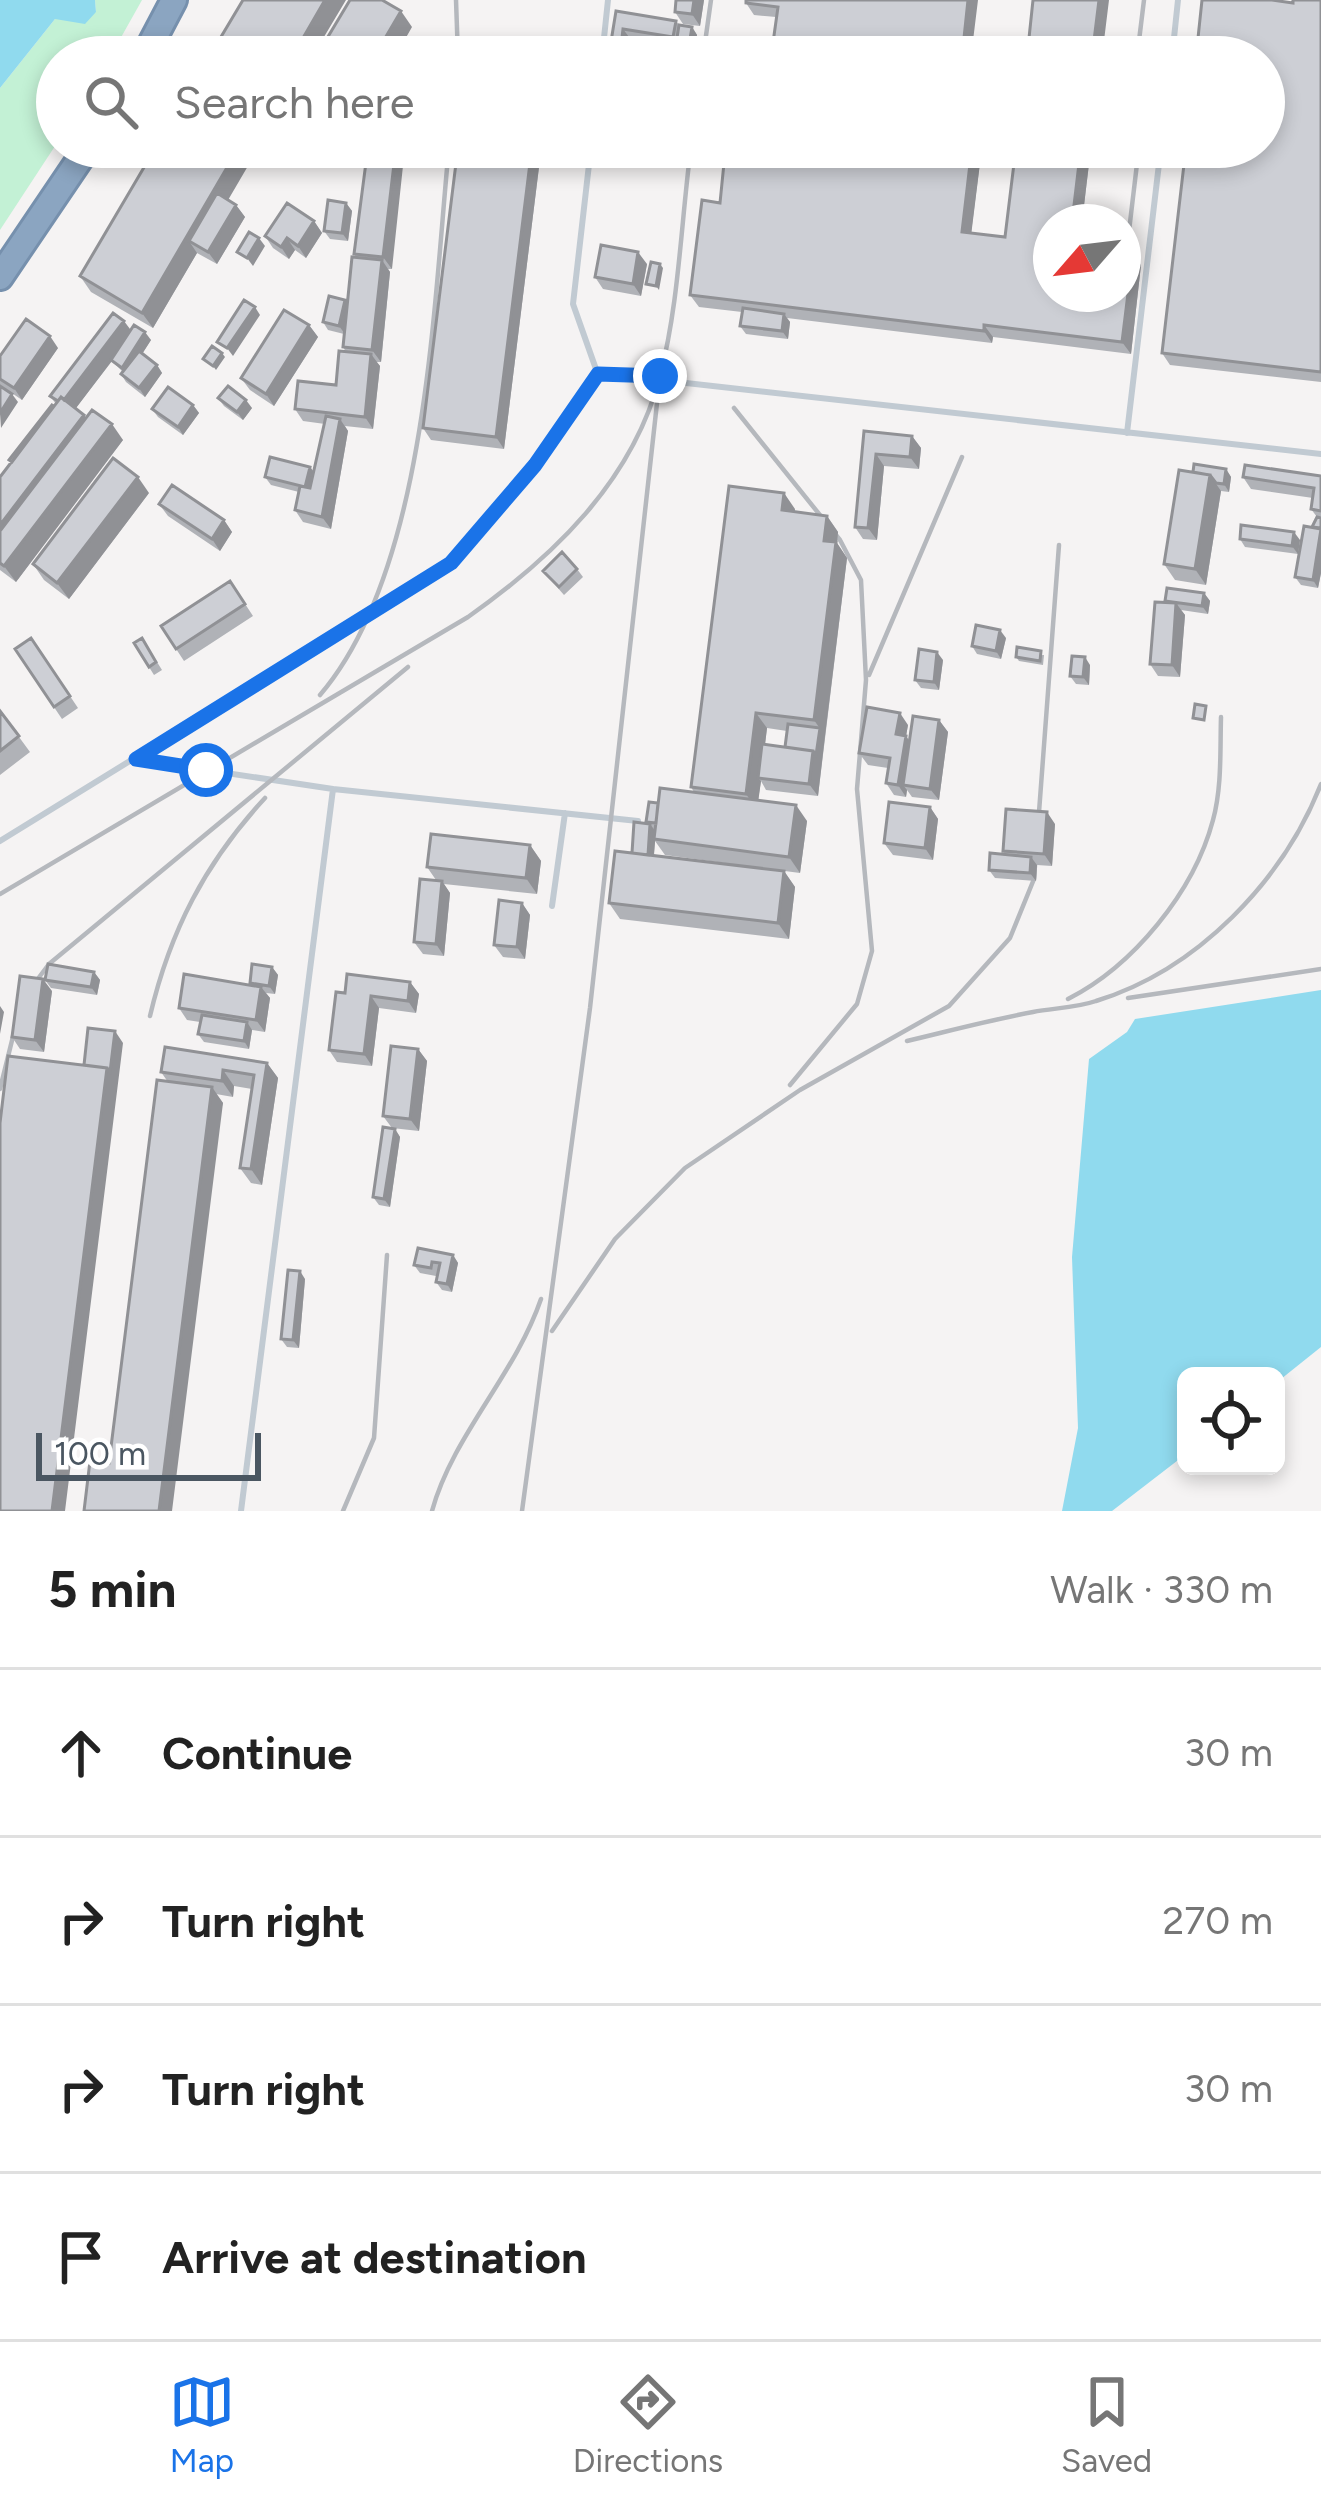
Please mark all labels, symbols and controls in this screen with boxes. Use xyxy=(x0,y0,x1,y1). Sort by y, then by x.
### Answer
search box xyxy=(36,36,1285,168)
icon: search xyxy=(78,69,144,135)
text: Search here xyxy=(174,75,414,129)
north arrow xyxy=(1033,204,1141,312)
route end xyxy=(633,349,687,403)
route start xyxy=(179,743,233,797)
map controls xyxy=(1177,1367,1285,1475)
button: locate xyxy=(1177,1367,1285,1475)
scale bar xyxy=(36,1427,261,1480)
text: 100 m xyxy=(54,1434,146,1473)
text: 5 min xyxy=(48,1559,177,1620)
text: Walk · 330 m xyxy=(1050,1566,1273,1613)
icon: ahead xyxy=(48,1720,114,1786)
text: Continue xyxy=(162,1726,352,1780)
text: 30 m xyxy=(1184,1729,1273,1776)
icon: right xyxy=(48,1888,114,1954)
text: Turn right xyxy=(162,1894,365,1948)
text: 270 m xyxy=(1162,1897,1273,1944)
icon: right xyxy=(48,2056,114,2122)
text: Turn right xyxy=(162,2062,365,2116)
text: 30 m xyxy=(1184,2065,1273,2112)
icon: arrive xyxy=(48,2224,114,2290)
text: Arrive at destination xyxy=(162,2230,586,2284)
tab: Map xyxy=(169,2369,235,2480)
tab: Directions xyxy=(573,2369,723,2480)
tab: Saved xyxy=(1061,2369,1152,2480)

